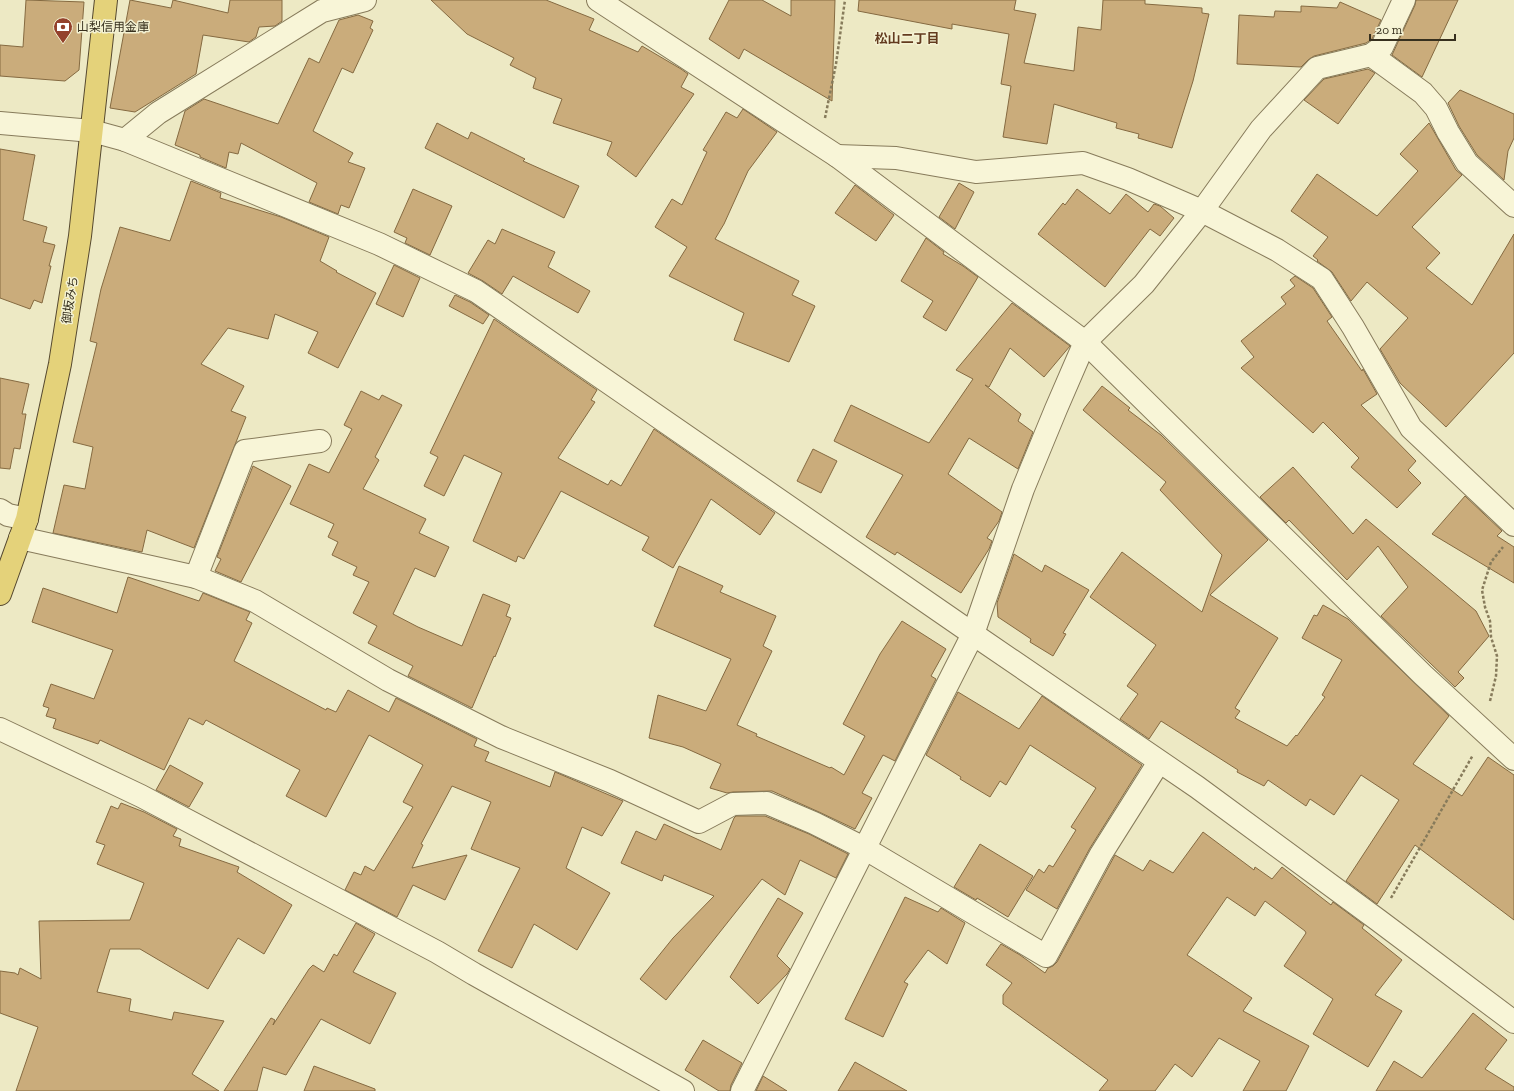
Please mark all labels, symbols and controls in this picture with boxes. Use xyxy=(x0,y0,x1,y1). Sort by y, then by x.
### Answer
bank icon: 山梨信用金庫 xyxy=(52,16,74,44)
scale bar xyxy=(1370,16,1455,42)
place label: 山梨信用金庫 xyxy=(77,20,149,34)
text: 20 m xyxy=(1376,23,1403,37)
district label: 松山二丁目 xyxy=(874,31,940,46)
street label: 御坂みち xyxy=(59,275,81,325)

